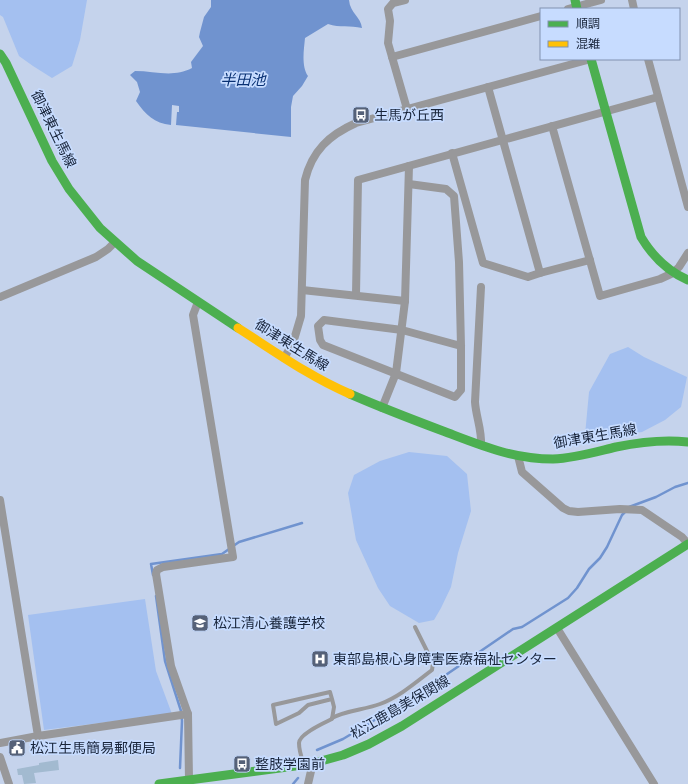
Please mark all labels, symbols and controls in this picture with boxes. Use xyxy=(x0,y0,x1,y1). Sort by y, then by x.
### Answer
legend xyxy=(540,8,680,60)
text: 順調 xyxy=(576,16,600,31)
text: 混雑 xyxy=(576,36,600,51)
water label: 半田池 xyxy=(220,70,267,89)
street label: 御津東生馬線 xyxy=(27,87,81,171)
bus stop icon: 生馬が丘西 xyxy=(351,105,371,125)
place label: 生馬が丘西 xyxy=(374,106,444,124)
street label: 御津東生馬線 xyxy=(252,315,332,375)
street label: 御津東生馬線 xyxy=(552,420,638,452)
school or university icon: 松江清心養護学校 xyxy=(190,613,210,633)
place label: 松江清心養護学校 xyxy=(213,614,325,632)
hospital icon: 東部島根心身障害医療福祉センター xyxy=(310,649,330,669)
place label: 東部島根心身障害医療福祉センター xyxy=(333,650,557,668)
street label: 松江鹿島美保関線 xyxy=(347,671,453,743)
public building icon: 松江生馬簡易郵便局 xyxy=(7,738,27,758)
place label: 松江生馬簡易郵便局 xyxy=(30,739,156,757)
bus stop icon: 整肢学園前 xyxy=(232,754,252,774)
place label: 整肢学園前 xyxy=(255,755,325,773)

